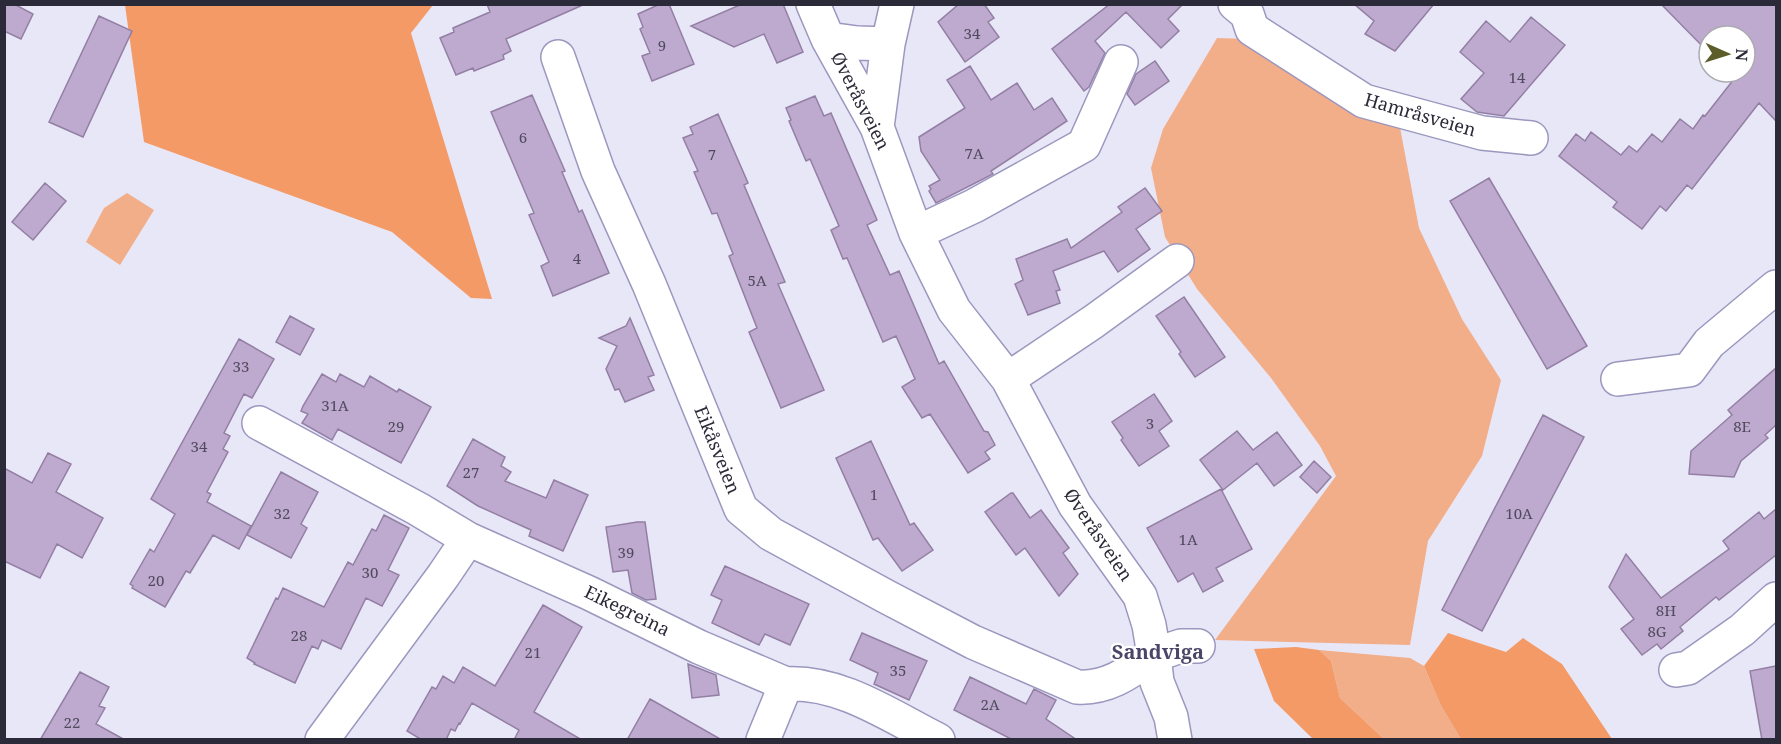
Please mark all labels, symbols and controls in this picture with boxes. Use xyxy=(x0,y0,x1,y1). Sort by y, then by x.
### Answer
house number: 34 xyxy=(964,23,981,43)
north arrow xyxy=(1697,24,1757,84)
house number: 9 xyxy=(658,35,666,55)
street label: Øveråsveien xyxy=(826,47,896,154)
text: N xyxy=(1731,48,1753,62)
house number: 14 xyxy=(1509,67,1526,87)
street label: Hamråsveien xyxy=(1362,87,1479,142)
house number: 6 xyxy=(519,127,527,147)
house number: 7A xyxy=(965,143,984,163)
house number: 7 xyxy=(708,144,716,164)
house number: 4 xyxy=(573,248,582,268)
house number: 5A xyxy=(748,270,767,290)
house number: 33 xyxy=(233,356,249,376)
house number: 31A xyxy=(321,395,349,415)
street label: Eikåsveien xyxy=(689,402,747,498)
house number: 3 xyxy=(1146,413,1154,433)
house number: 29 xyxy=(388,416,404,436)
house number: 8E xyxy=(1733,416,1751,436)
house number: 34 xyxy=(191,436,208,456)
house number: 27 xyxy=(463,462,479,482)
street label: Øveråsveien xyxy=(1059,483,1139,586)
house number: 1 xyxy=(870,484,878,504)
house number: 32 xyxy=(274,503,290,523)
house number: 10A xyxy=(1505,503,1533,523)
house number: 1A xyxy=(1179,529,1198,549)
house number: 39 xyxy=(618,542,634,562)
house number: 30 xyxy=(362,562,378,582)
house number: 20 xyxy=(148,570,164,590)
street label: Eikegreina xyxy=(581,579,674,641)
house number: 8H xyxy=(1656,600,1676,620)
house number: 8G xyxy=(1647,621,1667,641)
house number: 28 xyxy=(291,625,307,645)
district label: Sandviga xyxy=(1112,638,1204,665)
house number: 21 xyxy=(525,642,541,662)
house number: 35 xyxy=(890,660,906,680)
house number: 2A xyxy=(981,694,1000,714)
house number: 22 xyxy=(64,712,80,732)

